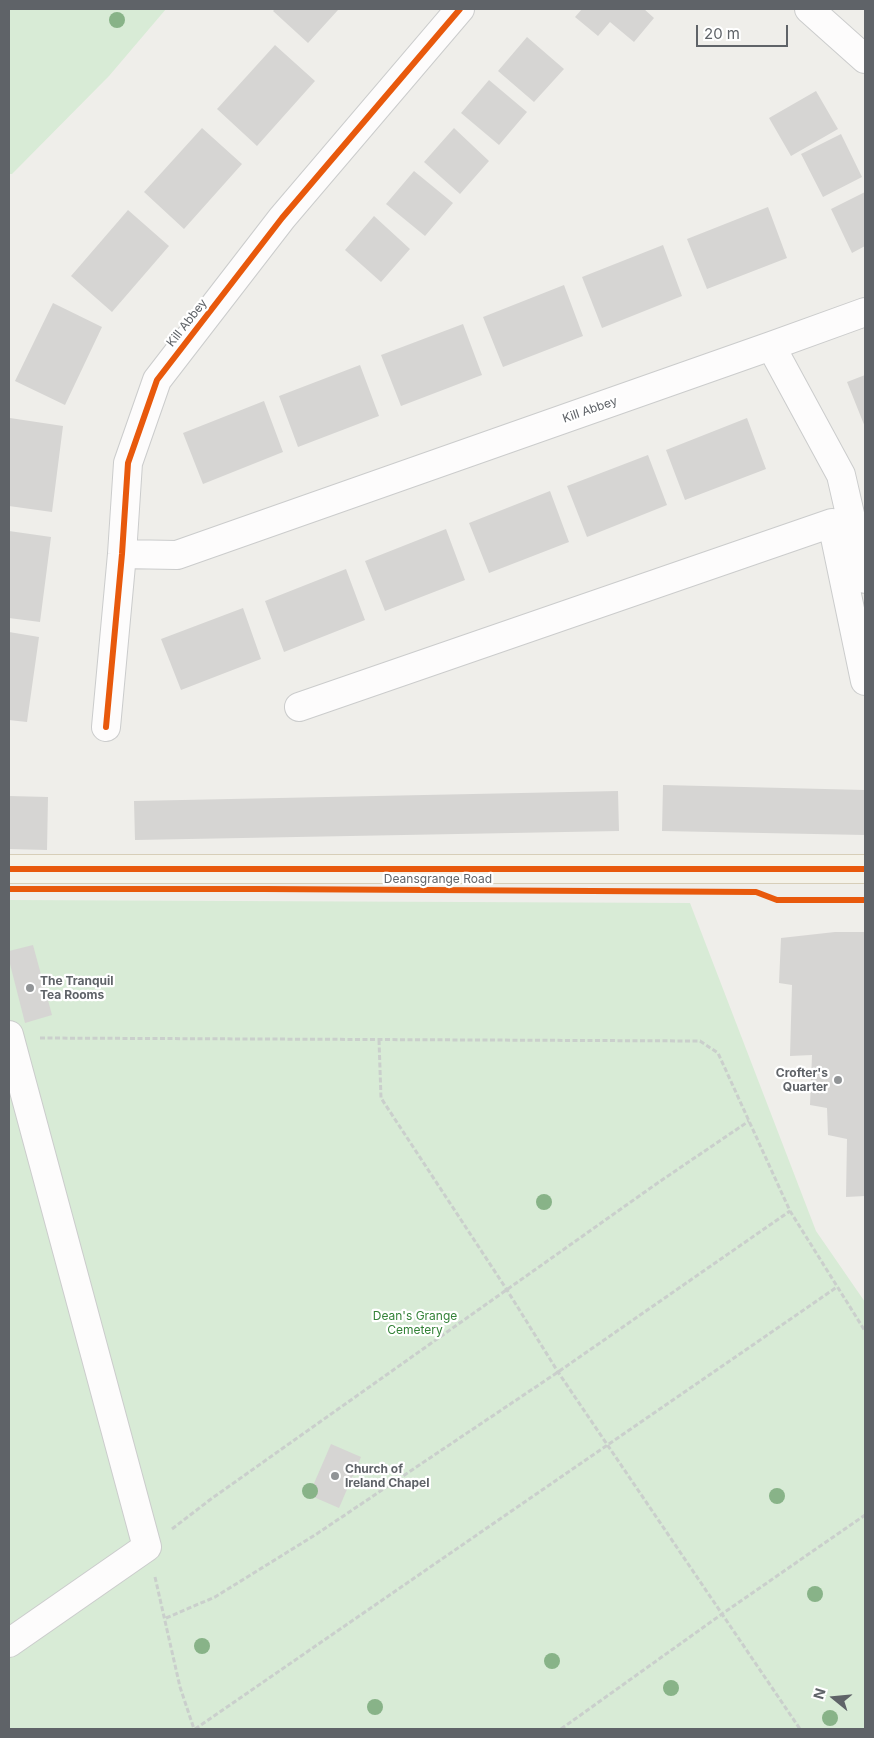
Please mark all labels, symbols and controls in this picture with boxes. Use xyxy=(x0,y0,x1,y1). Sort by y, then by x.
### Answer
scale bar xyxy=(699,15,792,47)
text: 20 m xyxy=(704,24,740,43)
street label: Kill Abbey xyxy=(164,296,210,350)
street label: Kill Abbey xyxy=(561,394,619,426)
street label: Deansgrange Road xyxy=(384,872,492,886)
place label: The Tranquil Tea Rooms xyxy=(40,974,114,1002)
marker: The Tranquil Tea Rooms xyxy=(24,982,36,994)
place label: Crofter's Quarter xyxy=(776,1066,828,1094)
marker: Crofter's Quarter xyxy=(832,1074,844,1086)
park label: Dean's Grange Cemetery xyxy=(373,1309,457,1337)
place label: Church of Ireland Chapel xyxy=(345,1462,429,1490)
marker: Church of Ireland Chapel xyxy=(329,1470,341,1482)
north arrow xyxy=(809,1673,859,1723)
text: N xyxy=(809,1686,829,1701)

